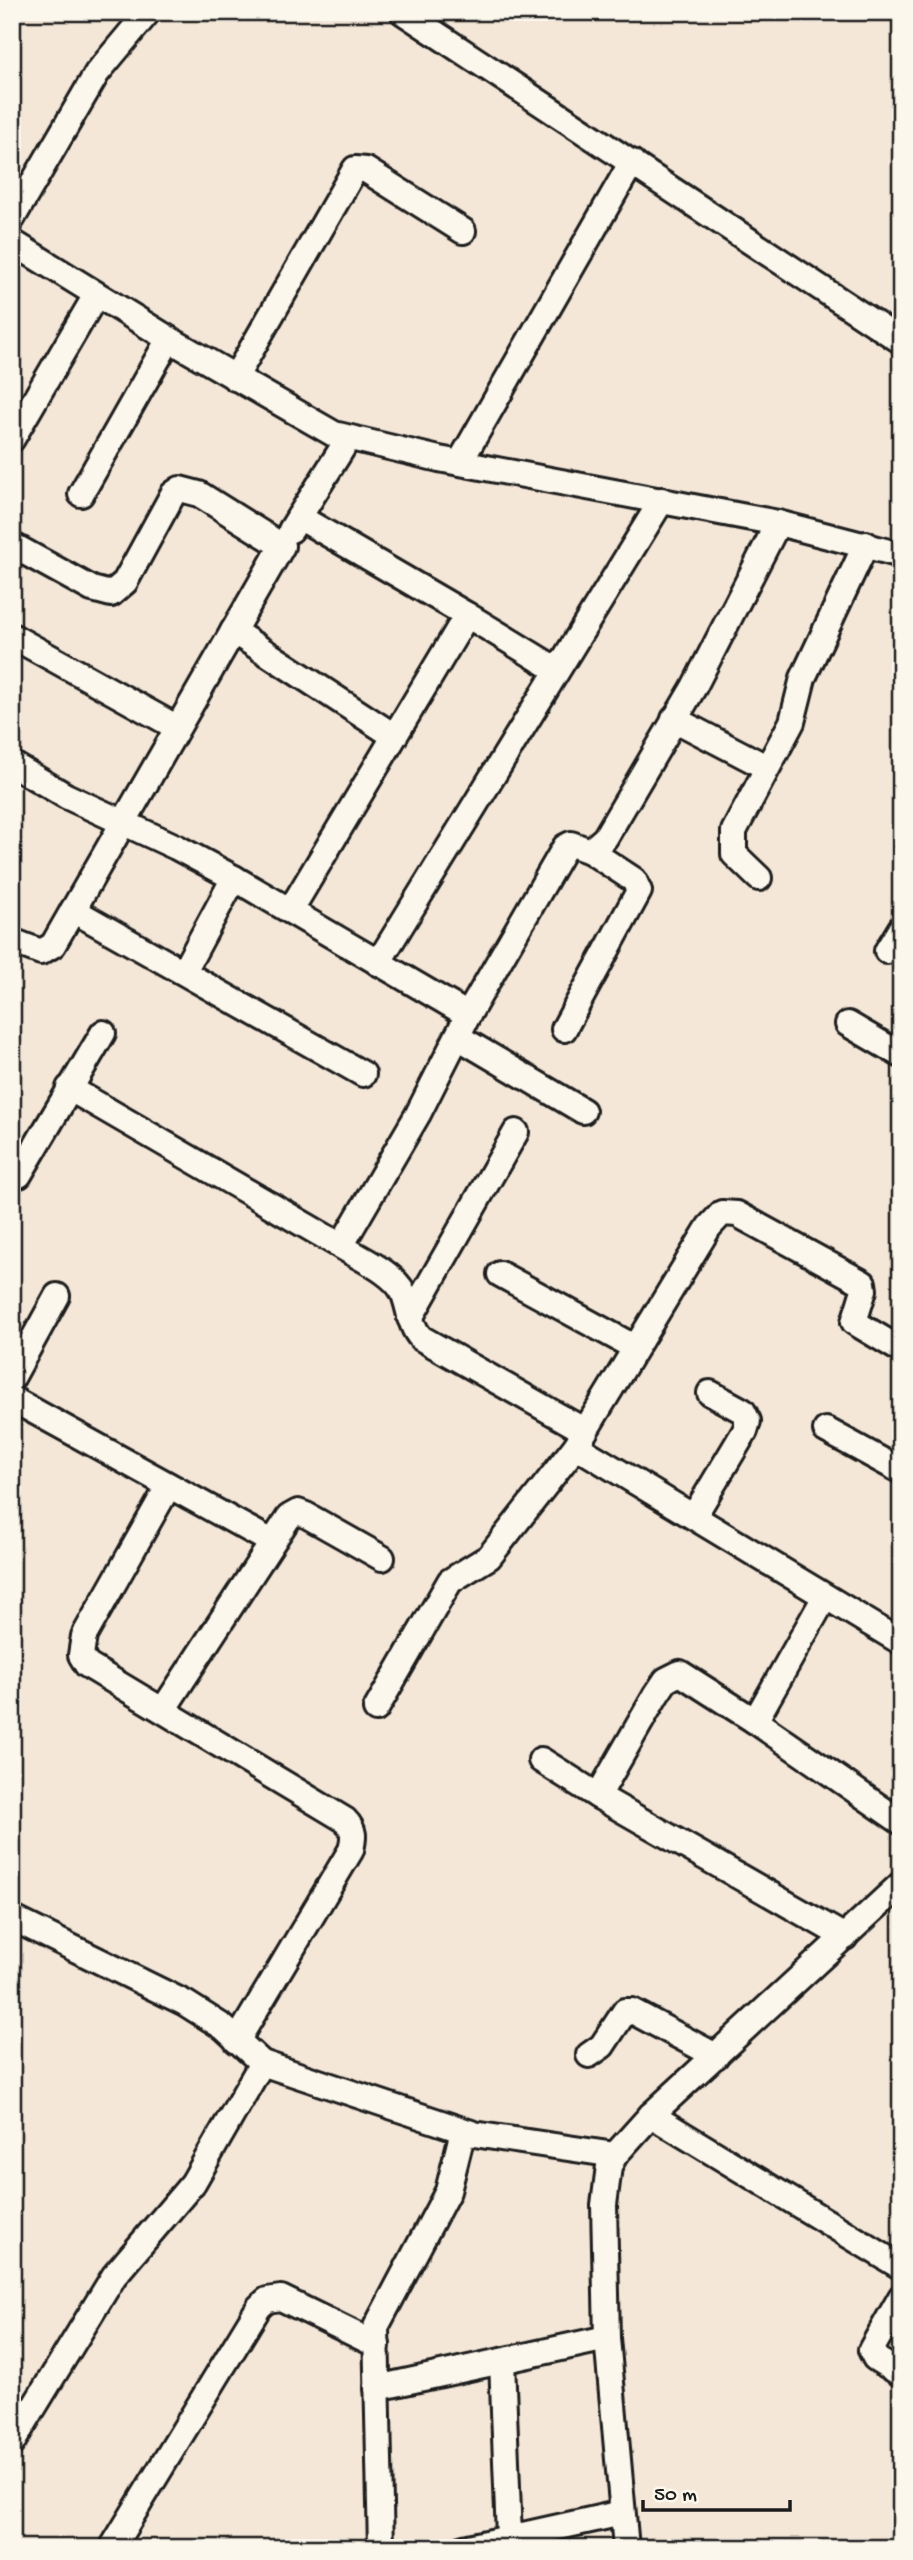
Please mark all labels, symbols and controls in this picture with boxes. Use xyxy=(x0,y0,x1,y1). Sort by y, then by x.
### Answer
scale bar xyxy=(643,2469,790,2513)
text: 50 m xyxy=(654,2484,697,2509)

